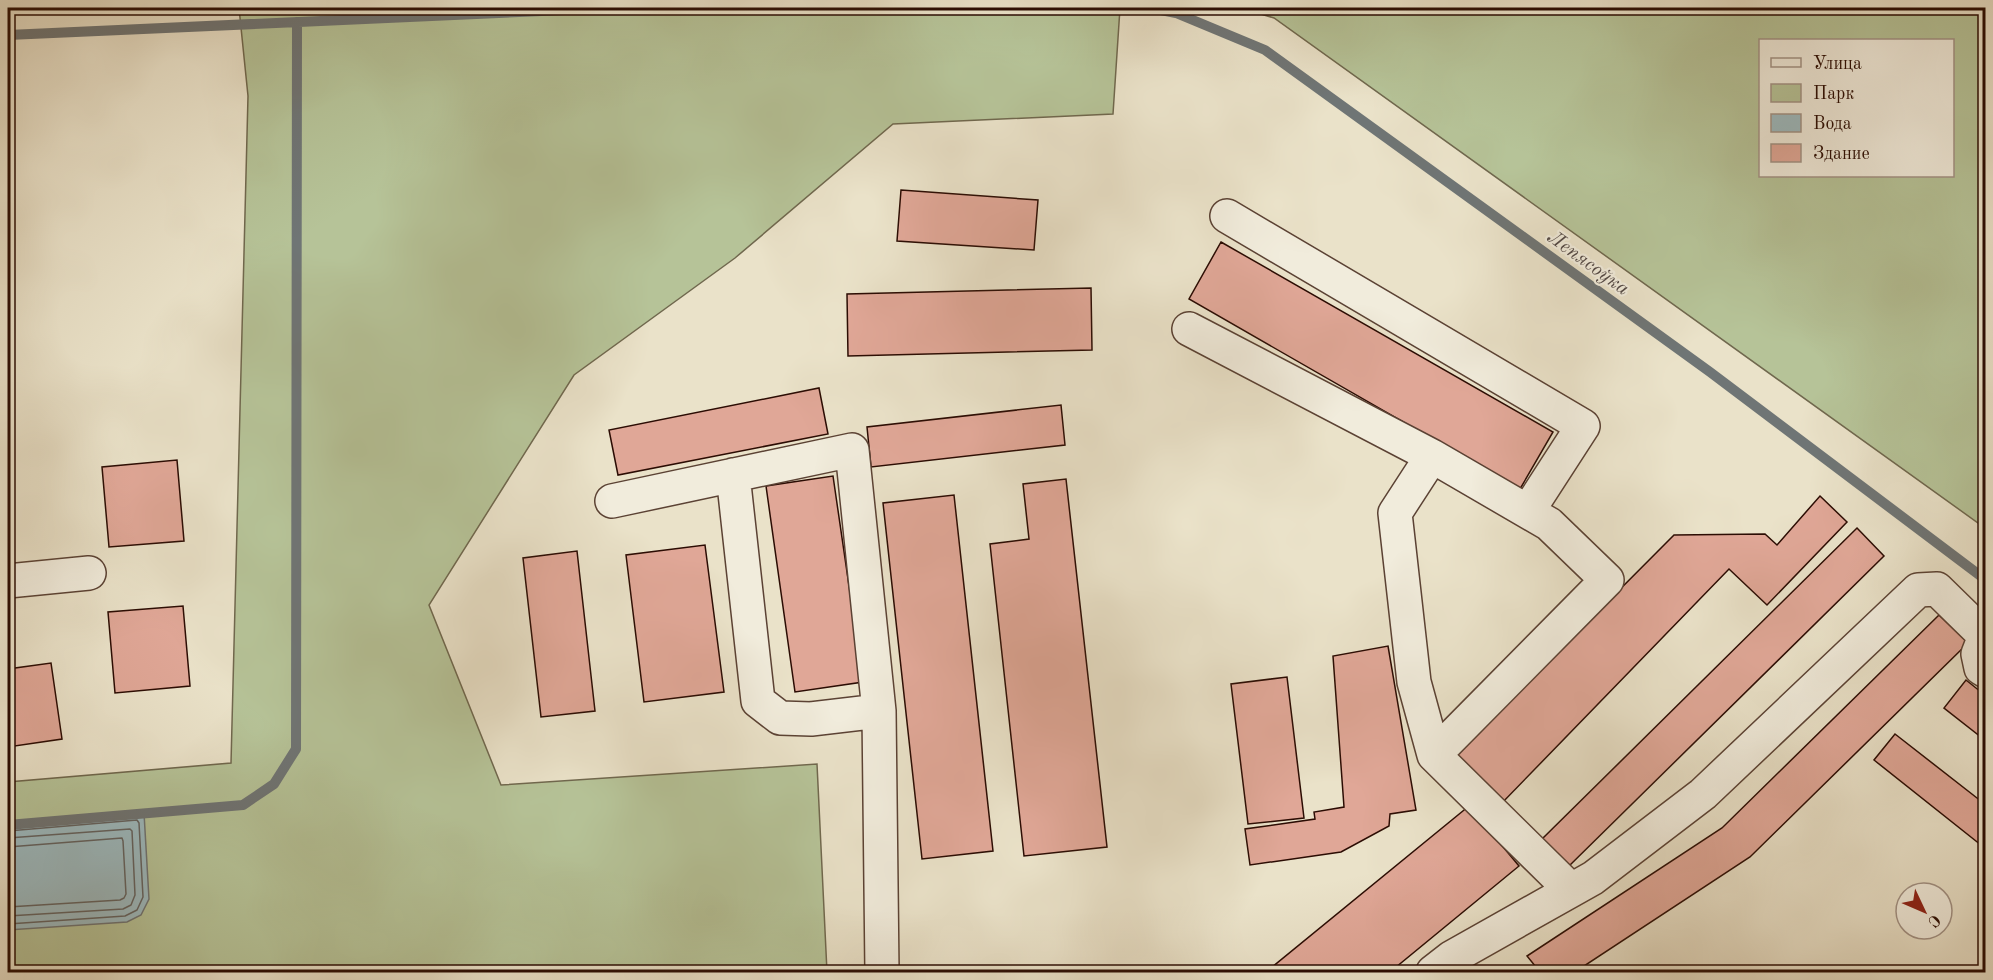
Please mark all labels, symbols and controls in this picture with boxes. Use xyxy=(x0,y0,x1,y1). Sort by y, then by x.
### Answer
legend xyxy=(1759,39,1954,177)
text: Улица xyxy=(1813,55,1862,73)
text: Парк xyxy=(1813,85,1854,103)
text: Вода xyxy=(1813,115,1852,133)
text: Здание xyxy=(1813,145,1870,163)
water label: Лепясоўка xyxy=(1543,227,1633,300)
north arrow xyxy=(1894,881,1954,941)
text: С xyxy=(1924,911,1943,929)

